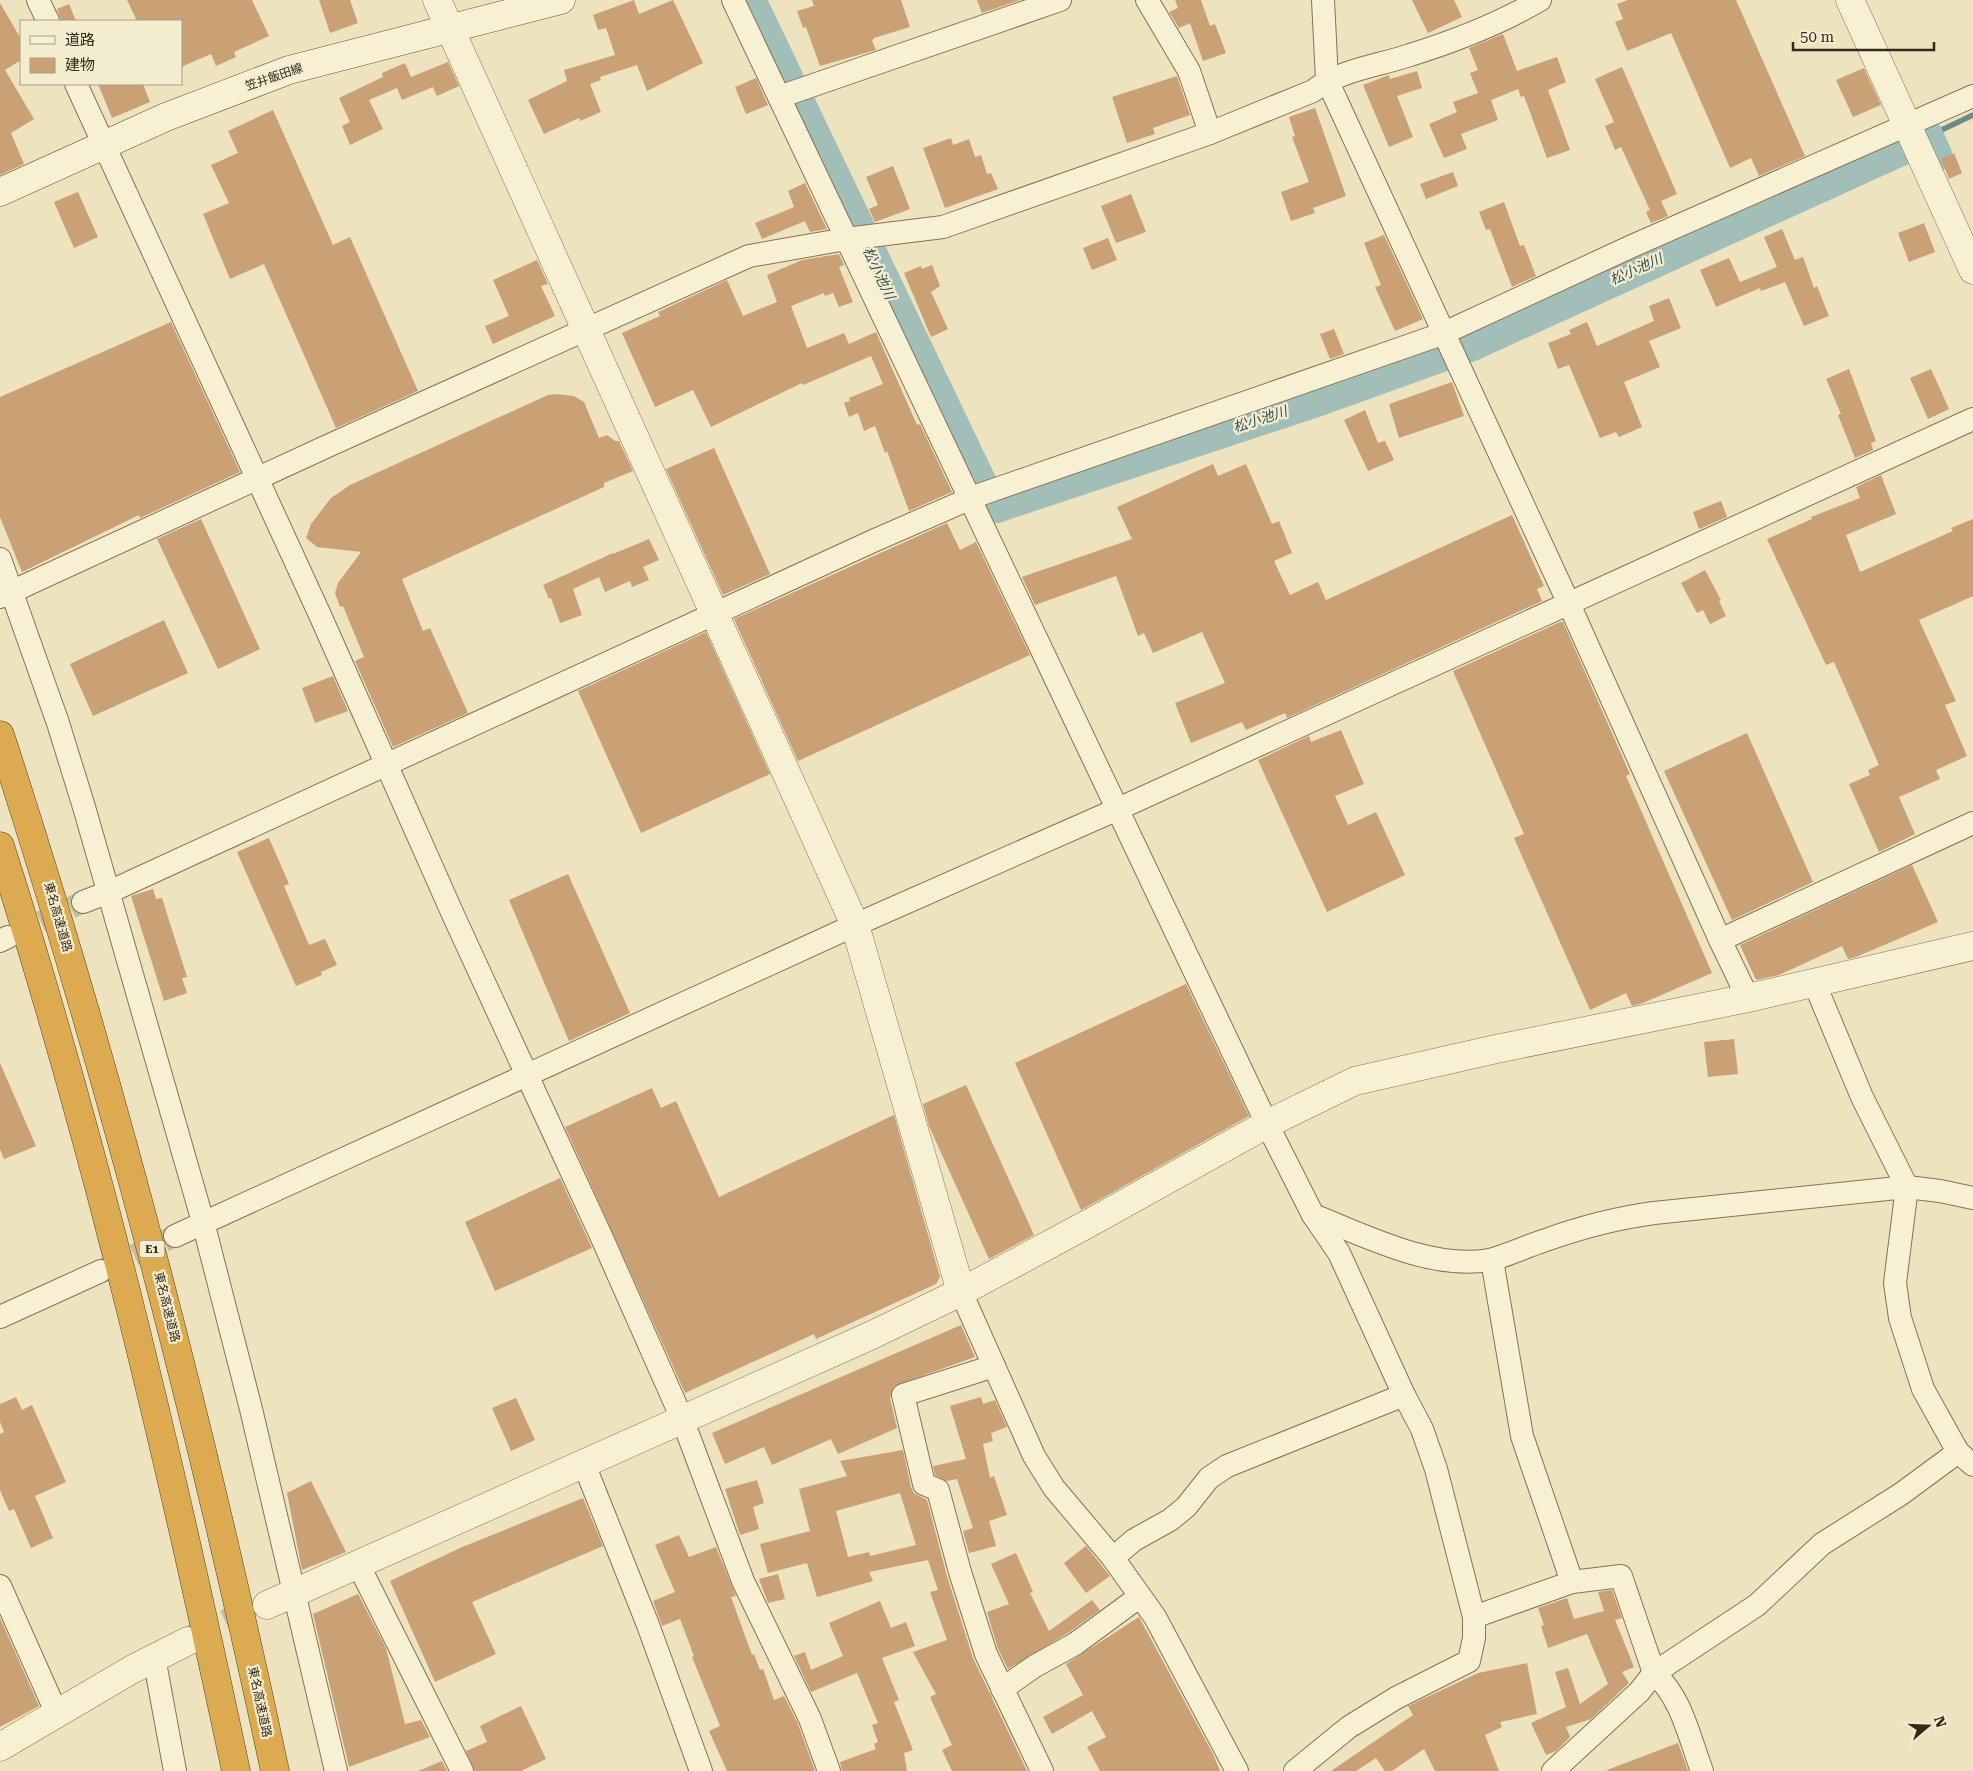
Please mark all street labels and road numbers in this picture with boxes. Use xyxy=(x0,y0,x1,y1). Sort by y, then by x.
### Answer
street label: 笠井飯田線 xyxy=(243,61,305,93)
street label: 東名高速道路 xyxy=(41,880,75,954)
road number: E1 xyxy=(140,1240,164,1258)
street label: 東名高速道路 xyxy=(151,1270,183,1344)
street label: 東名高速道路 xyxy=(246,1665,274,1739)

